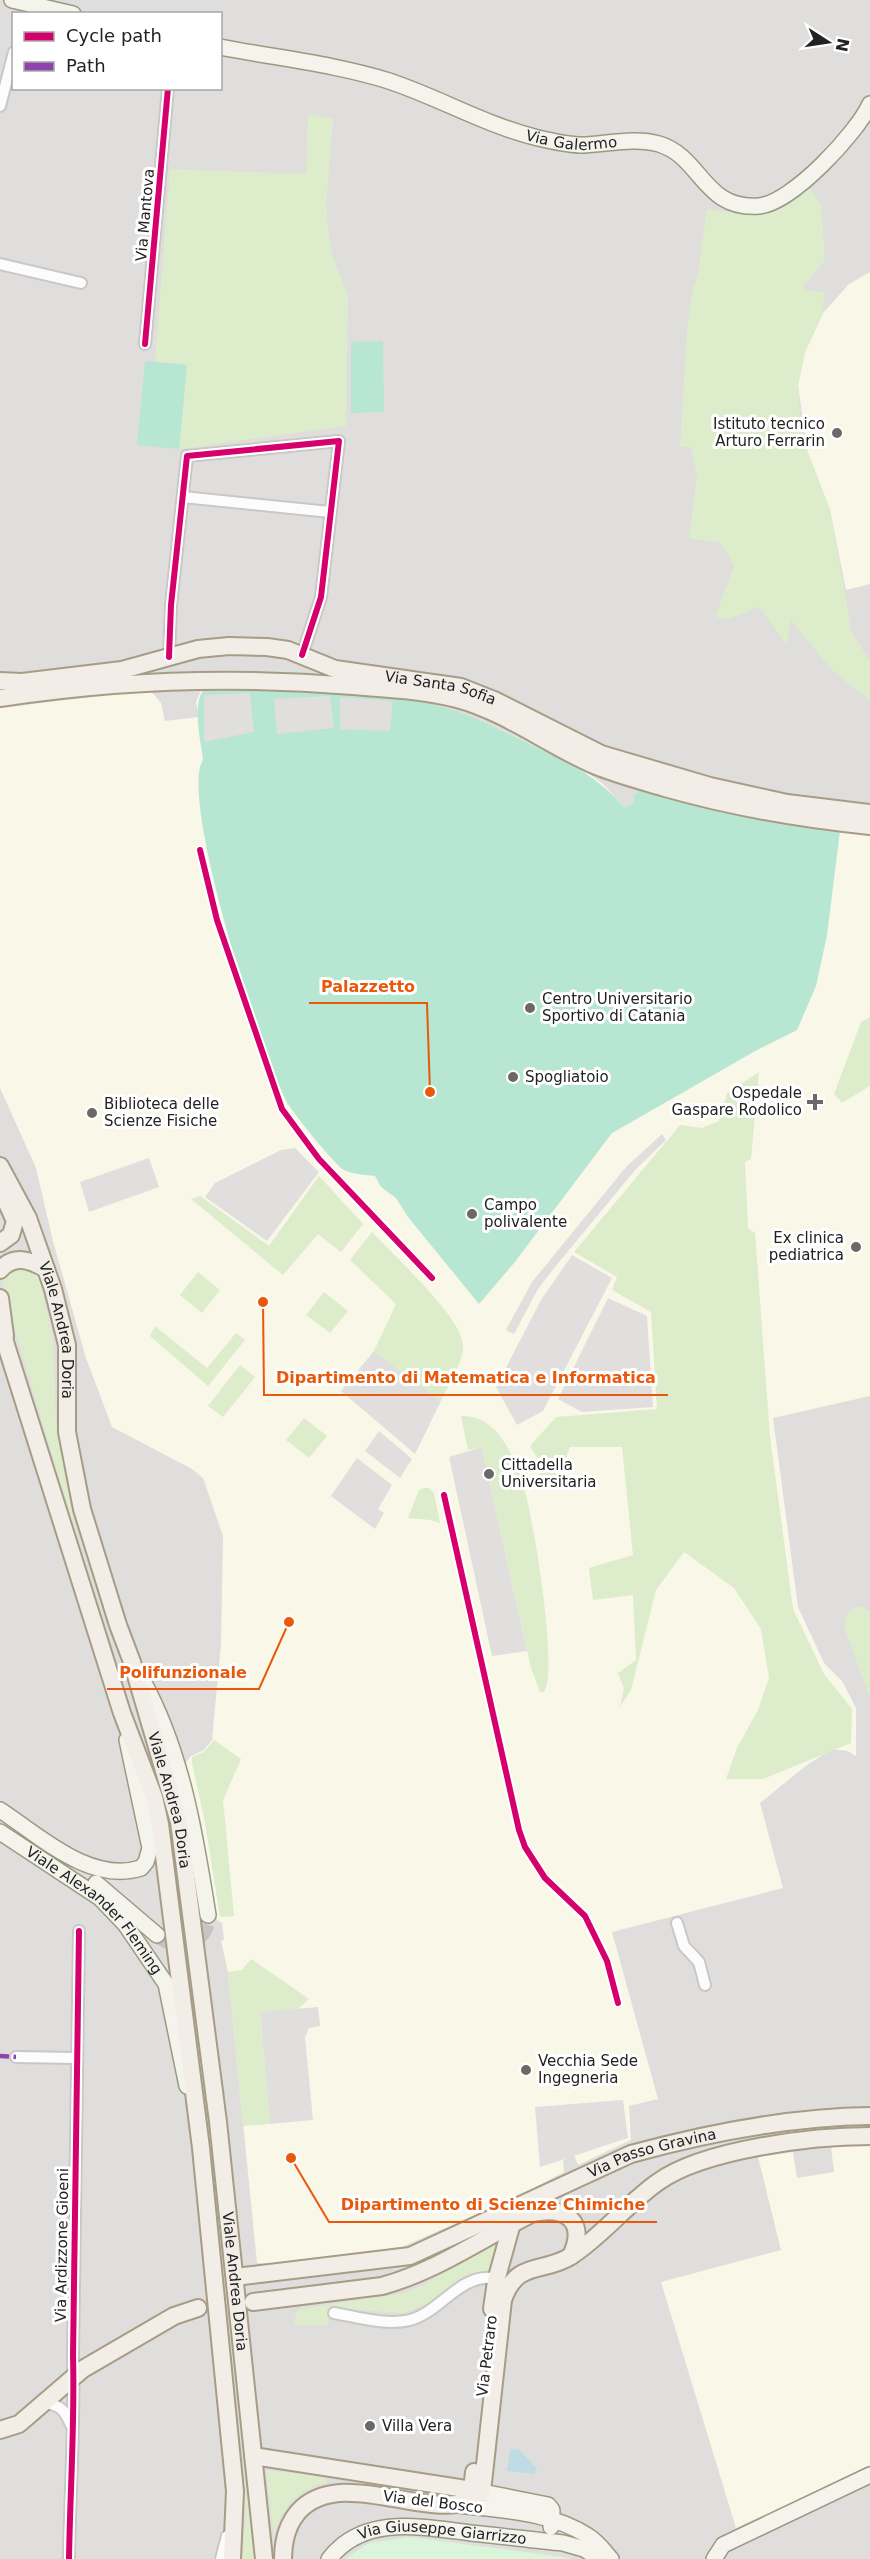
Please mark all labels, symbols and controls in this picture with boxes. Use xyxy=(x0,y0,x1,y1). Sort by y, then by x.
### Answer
legend xyxy=(12,12,222,90)
north arrow xyxy=(798,12,858,72)
text: Cycle path xyxy=(66,25,162,46)
text: N xyxy=(831,36,853,54)
text: Path xyxy=(66,55,106,76)
street label: Via Galermo xyxy=(524,126,618,154)
street label: Via Mantova xyxy=(132,168,158,262)
place label: Istituto tecnico Arturo Ferrarin xyxy=(713,415,825,450)
marker: Istituto tecnico Arturo Ferrarin xyxy=(830,426,844,440)
street label: Via Santa Sofia xyxy=(384,667,499,709)
callout: Palazzetto xyxy=(309,969,427,1003)
text: Palazzetto xyxy=(321,977,415,996)
place label: Centro Universitario Sportivo di Catania xyxy=(542,990,692,1025)
marker: Centro Universitario Sportivo di Catania xyxy=(523,1001,537,1015)
place label: Spogliatoio xyxy=(525,1068,609,1086)
marker: Spogliatoio xyxy=(506,1070,520,1084)
place label: Ospedale Gaspare Rodolico xyxy=(671,1084,802,1119)
marker: Ospedale Gaspare Rodolico xyxy=(806,1093,824,1111)
place label: Biblioteca delle Scienze Fisiche xyxy=(104,1095,219,1130)
marker: Biblioteca delle Scienze Fisiche xyxy=(85,1106,99,1120)
place label: Campo polivalente xyxy=(484,1196,567,1231)
marker: Campo polivalente xyxy=(465,1207,479,1221)
place label: Ex clinica pediatrica xyxy=(769,1229,844,1264)
marker: Ex clinica pediatrica xyxy=(849,1240,863,1254)
street label: Viale Andrea Doria xyxy=(35,1259,76,1399)
callout: Dipartimento di Matematica e Informatica xyxy=(264,1361,668,1395)
text: Dipartimento di Matematica e Informatica xyxy=(276,1368,656,1387)
place label: Cittadella Universitaria xyxy=(501,1456,597,1491)
marker: Cittadella Universitaria xyxy=(482,1467,496,1481)
callout: Polifunzionale xyxy=(107,1655,259,1689)
text: Polifunzionale xyxy=(119,1663,247,1682)
street label: Viale Andrea Doria xyxy=(144,1730,194,1870)
street label: Viale Alexander Fleming xyxy=(23,1843,166,1978)
place label: Vecchia Sede Ingegneria xyxy=(538,2052,638,2087)
marker: Vecchia Sede Ingegneria xyxy=(519,2063,533,2077)
street label: Via Passo Gravina xyxy=(585,2125,718,2182)
street label: Via Ardizzone Gioeni xyxy=(52,2168,72,2322)
callout: Dipartimento di Scienze Chimiche xyxy=(329,2188,657,2222)
text: Dipartimento di Scienze Chimiche xyxy=(341,2195,645,2214)
street label: Viale Andrea Doria xyxy=(218,2211,251,2352)
street label: Via Petraro xyxy=(473,2314,501,2398)
place label: Villa Vera xyxy=(382,2417,452,2435)
marker: Villa Vera xyxy=(363,2419,377,2433)
street label: Via del Bosco xyxy=(382,2487,484,2517)
street label: Via Giuseppe Giarrizzo xyxy=(355,2518,527,2548)

